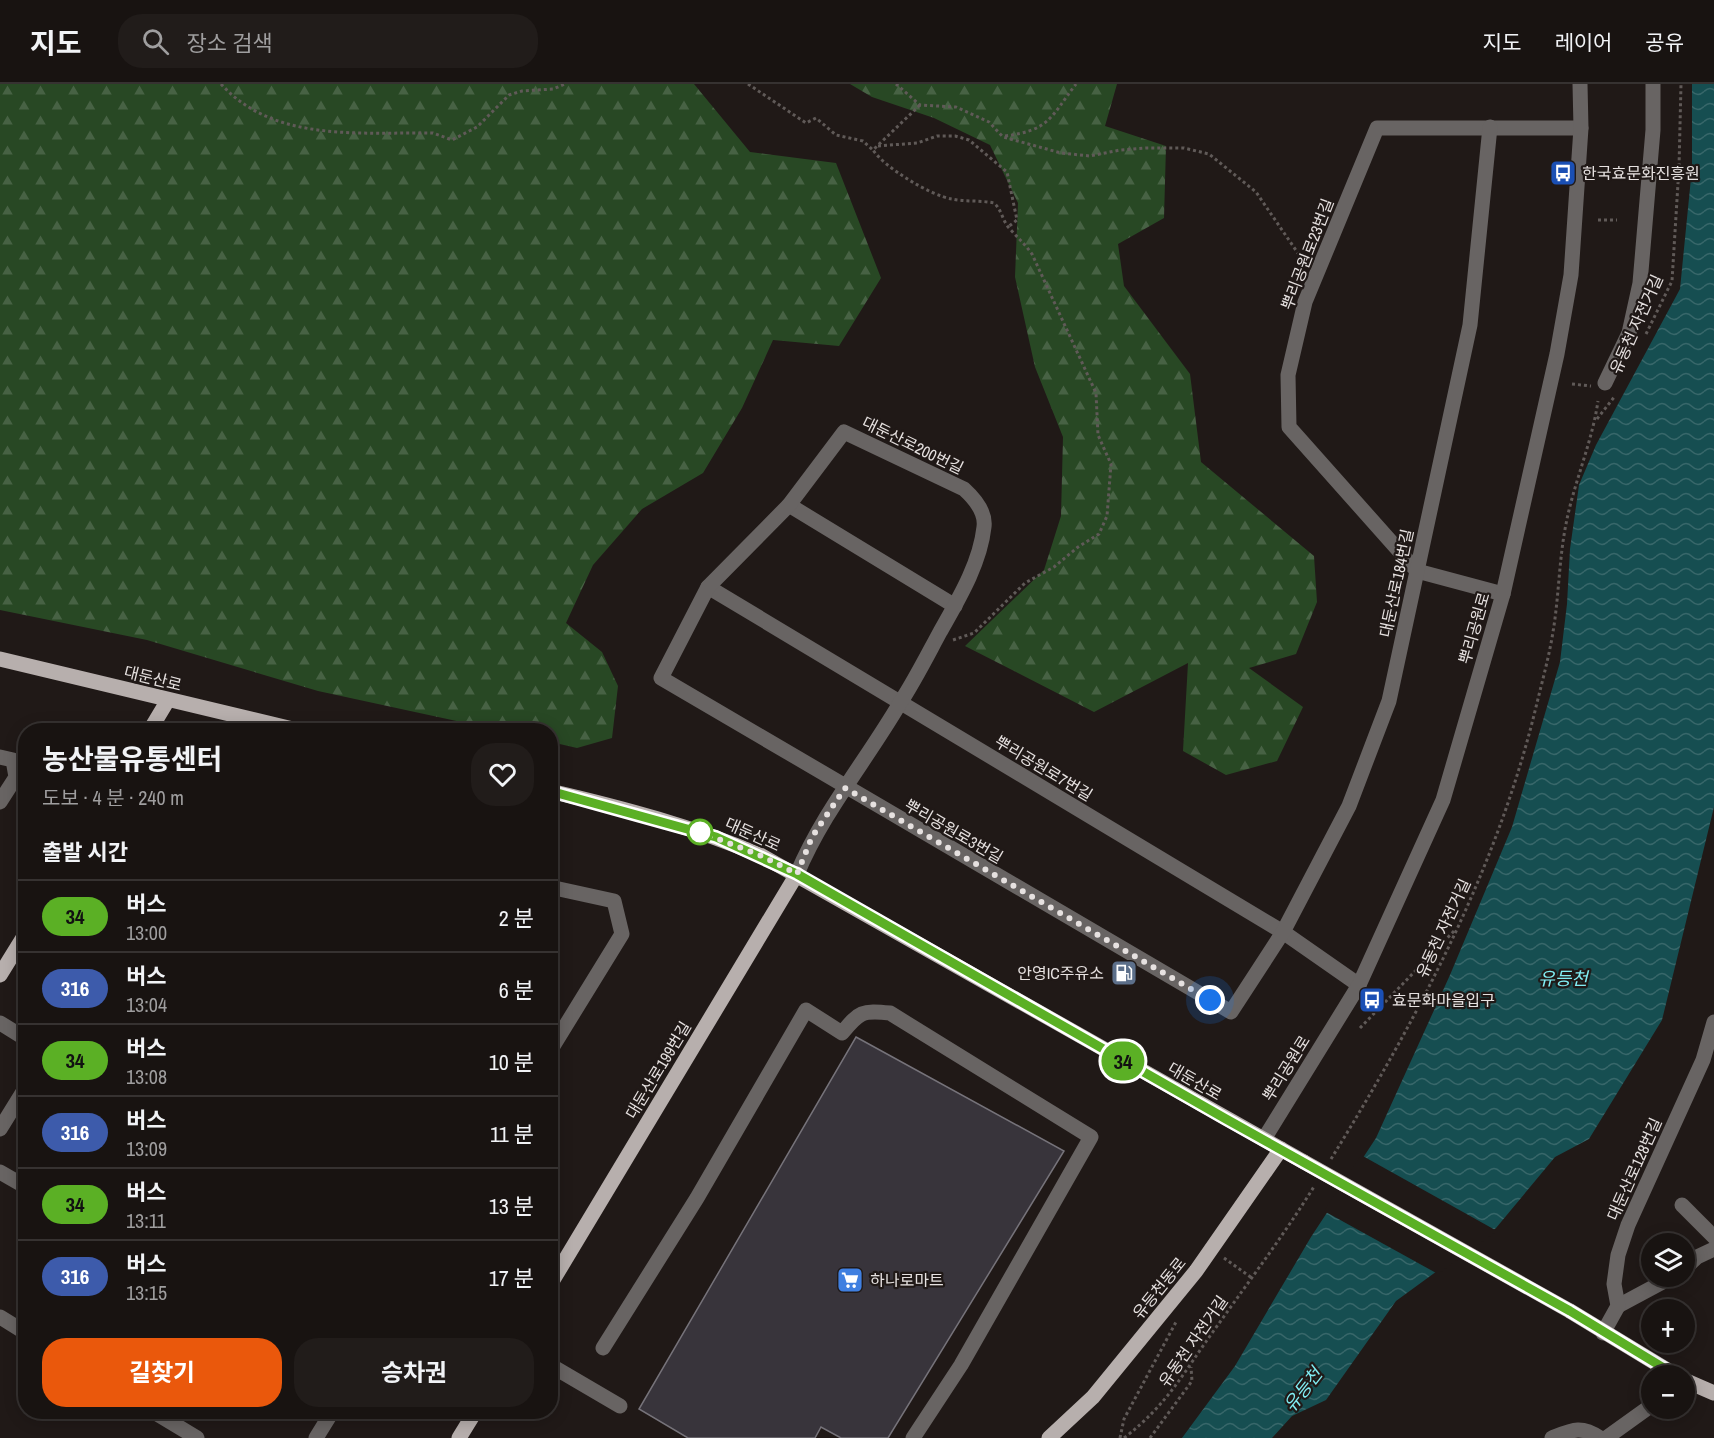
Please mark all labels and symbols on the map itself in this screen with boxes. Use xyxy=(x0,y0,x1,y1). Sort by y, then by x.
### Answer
bus stop icon: 한국효문화진흥원 xyxy=(1548,158,1578,188)
place label: 한국효문화진흥원 xyxy=(1582,162,1700,184)
street label: 뿌리공원로23번길 xyxy=(1276,195,1338,313)
street label: 유동천 자전거길 xyxy=(1604,271,1668,377)
street label: 대둔산로200번길 xyxy=(859,411,967,479)
street label: 대둔산로184번길 xyxy=(1374,527,1418,639)
street label: 뿌리공원로 xyxy=(1453,589,1495,666)
street label: 대둔산로 xyxy=(122,660,184,696)
street label: 뿌리공원로7번길 xyxy=(991,730,1097,806)
street label: 뿌리공원로3번길 xyxy=(901,794,1007,868)
street label: 대둔산로 xyxy=(722,812,785,856)
unlabelled marker xyxy=(687,819,713,845)
street label: 유동천 자전거길 xyxy=(1410,875,1476,981)
fuel station icon: 안영IC주유소 xyxy=(1109,958,1139,988)
place label: 안영IC주유소 xyxy=(1017,962,1104,984)
water label: 유등천 xyxy=(1538,966,1590,991)
your location xyxy=(1195,985,1225,1015)
bus stop icon: 효문화마을입구 xyxy=(1357,985,1387,1015)
place label: 효문화마을입구 xyxy=(1392,989,1495,1011)
street label: 대둔산로199번길 xyxy=(620,1017,696,1123)
street label: 뿌리공원로 xyxy=(1257,1031,1315,1105)
line badge: 34 xyxy=(1096,1042,1150,1080)
street label: 대둔산로 xyxy=(1164,1057,1226,1105)
street label: 대둔산로128번길 xyxy=(1602,1114,1666,1224)
street label: 유등천동로 xyxy=(1127,1252,1191,1324)
supermarket icon: 하나로마트 xyxy=(835,1265,865,1295)
place label: 하나로마트 xyxy=(870,1269,944,1291)
street label: 유동천 자전거길 xyxy=(1153,1291,1233,1391)
water label: 유등천 xyxy=(1277,1361,1329,1417)

